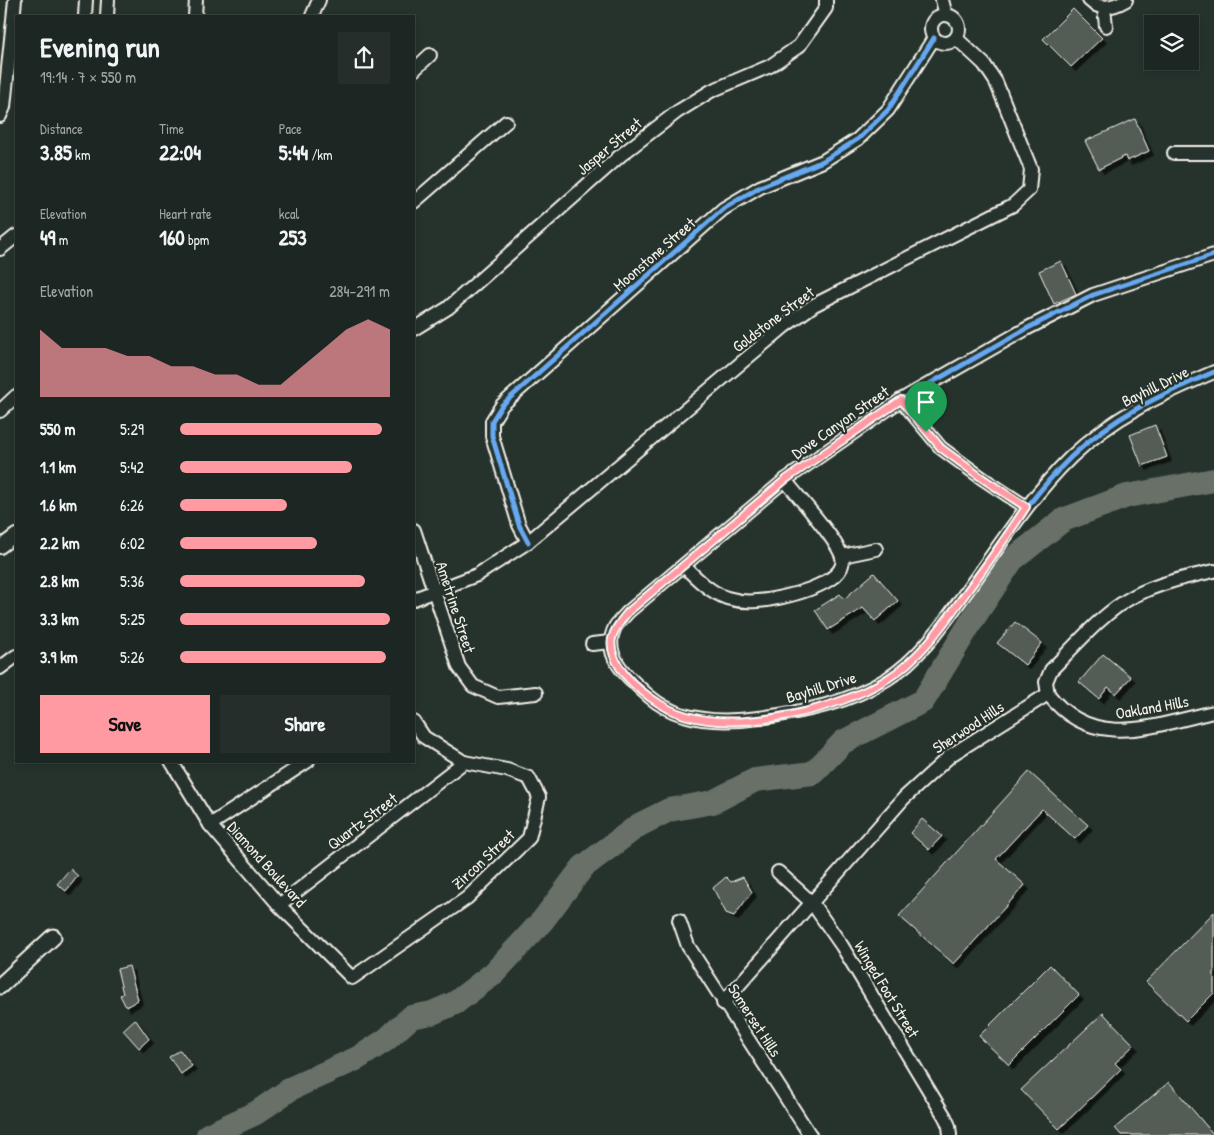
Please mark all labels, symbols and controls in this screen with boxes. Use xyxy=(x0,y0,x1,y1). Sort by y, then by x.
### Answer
map controls xyxy=(1144,15,1199,70)
button: layers xyxy=(1144,15,1199,70)
text: Evening run xyxy=(40,28,160,66)
button: share xyxy=(338,32,390,84)
text: 19:14 · 7 × 550 m xyxy=(40,66,136,88)
street label: Jasper Street xyxy=(572,112,647,180)
text: Distance xyxy=(40,119,83,138)
text: Time xyxy=(159,119,184,138)
text: Pace xyxy=(279,119,302,138)
text: 3.85 xyxy=(40,138,72,167)
text: 22:04 xyxy=(159,138,201,167)
text: 5:44 xyxy=(279,138,308,167)
text: km xyxy=(72,145,90,164)
text: /km xyxy=(308,145,333,164)
text: Elevation xyxy=(40,204,87,223)
text: Heart rate xyxy=(159,204,212,223)
text: kcal xyxy=(279,204,299,223)
street label: Moonstone Street xyxy=(608,212,700,296)
text: 49 xyxy=(40,223,56,252)
text: 160 xyxy=(159,223,185,252)
text: 253 xyxy=(279,223,307,252)
text: m xyxy=(56,230,68,249)
text: bpm xyxy=(185,230,209,249)
text: Elevation xyxy=(40,280,93,302)
text: 284–291 m xyxy=(329,280,390,302)
street label: Goldstone Street xyxy=(728,281,819,357)
street label: Bayhill Drive xyxy=(1118,360,1193,412)
street label: Dove Canyon Street xyxy=(787,380,893,464)
pin xyxy=(905,381,947,432)
icon: arrive xyxy=(912,388,940,416)
text: 550 m xyxy=(40,418,75,440)
text: 5:29 xyxy=(120,418,144,440)
text: 1.1 km xyxy=(40,456,76,478)
text: 5:42 xyxy=(120,456,144,478)
text: 1.6 km xyxy=(40,494,77,516)
text: 6:26 xyxy=(120,494,144,516)
text: 2.2 km xyxy=(40,532,80,554)
text: 6:02 xyxy=(120,532,145,554)
street label: Ametrine Street xyxy=(431,558,481,656)
text: 2.8 km xyxy=(40,570,79,592)
text: 5:36 xyxy=(120,570,144,592)
text: 3.3 km xyxy=(40,608,79,630)
text: 5:25 xyxy=(120,608,145,630)
text: 3.9 km xyxy=(40,646,78,668)
text: 5:26 xyxy=(120,646,144,668)
street label: Bayhill Drive xyxy=(783,666,859,708)
street label: Oakland Hills xyxy=(1114,690,1190,724)
button: Save xyxy=(40,695,210,753)
button: Share xyxy=(220,695,390,753)
street label: Sherwood Hills xyxy=(928,696,1008,758)
street label: Quartz Street xyxy=(322,787,402,855)
street label: Diamond Boulevard xyxy=(222,816,312,912)
street label: Zircon Street xyxy=(447,824,520,894)
street label: Winged Foot Street xyxy=(849,936,925,1042)
street label: Somerset Hills xyxy=(723,979,787,1061)

